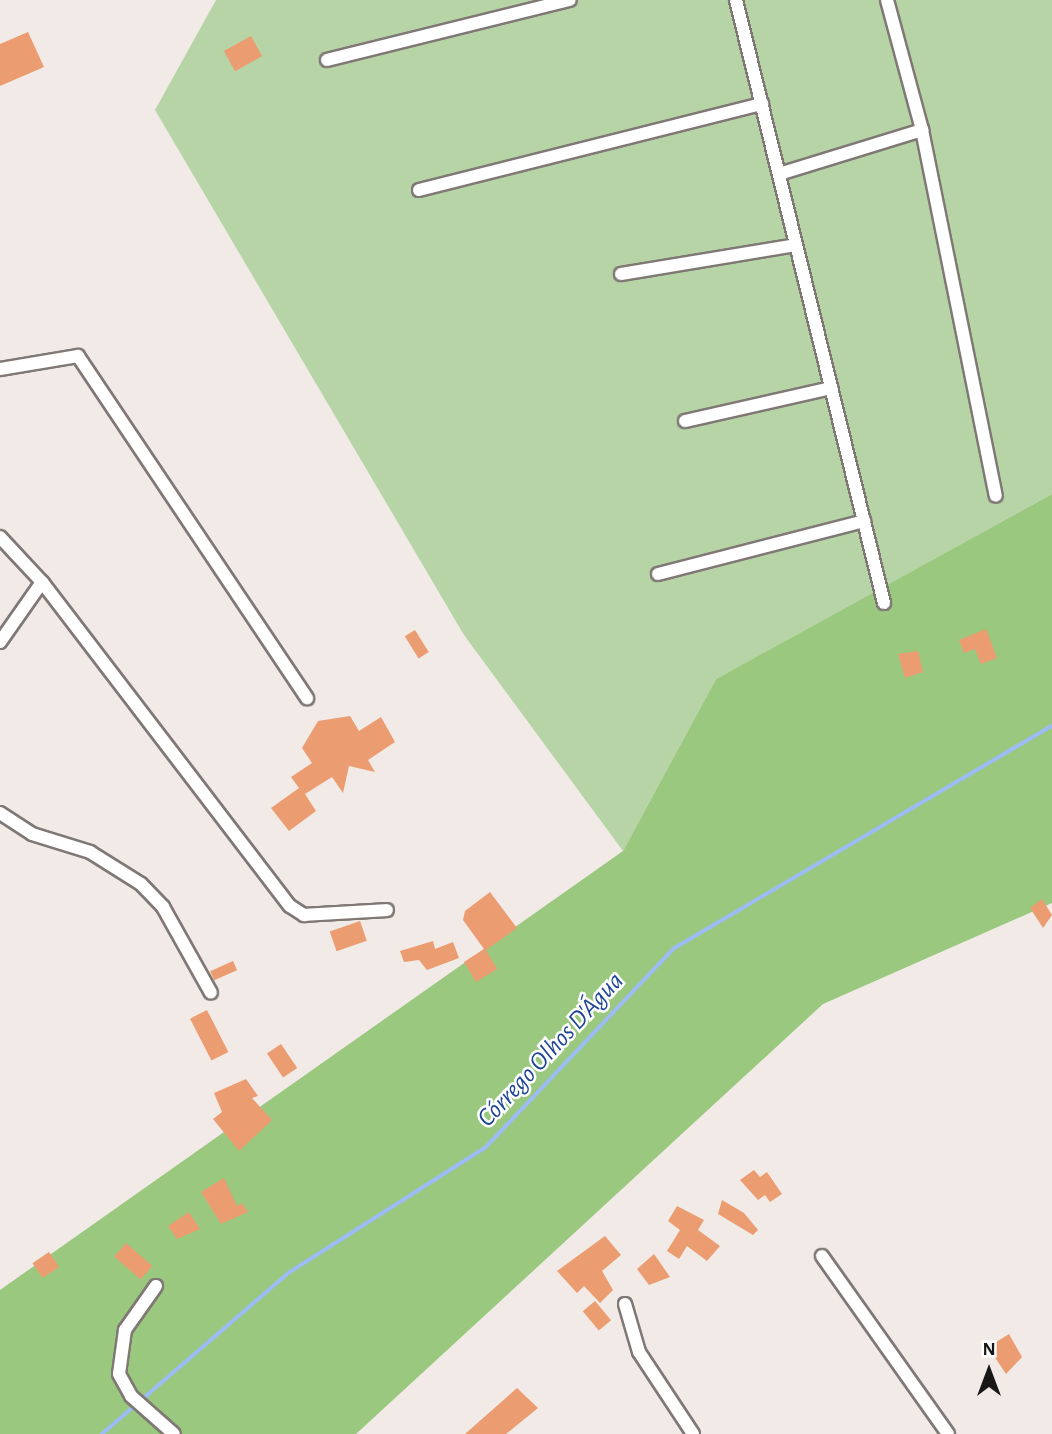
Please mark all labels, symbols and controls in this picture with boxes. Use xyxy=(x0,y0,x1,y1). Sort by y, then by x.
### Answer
water label: Córrego Olhos D'Água xyxy=(471,966,631,1134)
north arrow xyxy=(954,1336,1024,1406)
text: N xyxy=(982,1340,996,1359)

